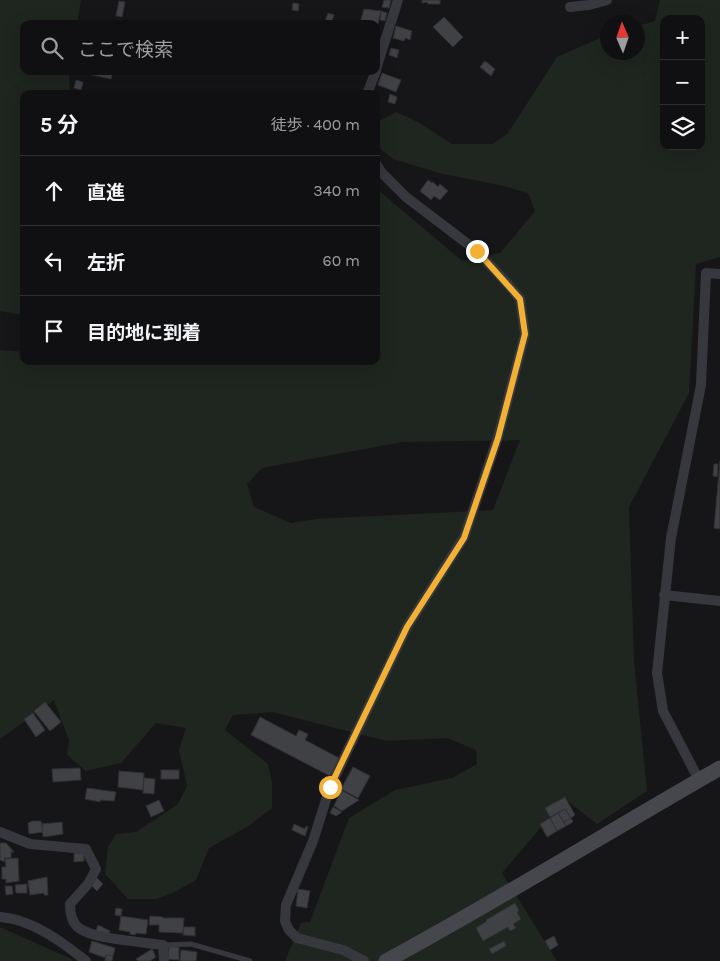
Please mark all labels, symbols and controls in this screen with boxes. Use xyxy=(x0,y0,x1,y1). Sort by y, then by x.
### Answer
north arrow xyxy=(600,15,645,60)
map controls xyxy=(660,15,705,150)
button: + xyxy=(660,15,705,60)
search box xyxy=(20,20,380,75)
icon: search xyxy=(38,34,66,62)
text: ここで検索 xyxy=(78,39,173,61)
button: − xyxy=(660,60,705,105)
button: layers xyxy=(660,105,705,150)
text: 5 分 xyxy=(40,113,79,137)
text: 徒歩 · 400 m xyxy=(271,115,360,134)
icon: ahead xyxy=(40,177,68,205)
text: 340 m xyxy=(313,181,360,200)
text: 直進 xyxy=(87,182,125,204)
route end xyxy=(466,240,489,263)
icon: left xyxy=(40,247,68,275)
text: 60 m xyxy=(323,251,360,270)
text: 左折 xyxy=(87,252,125,274)
icon: arrive xyxy=(40,317,68,345)
text: 目的地に到着 xyxy=(87,322,201,344)
route start xyxy=(319,776,342,799)

